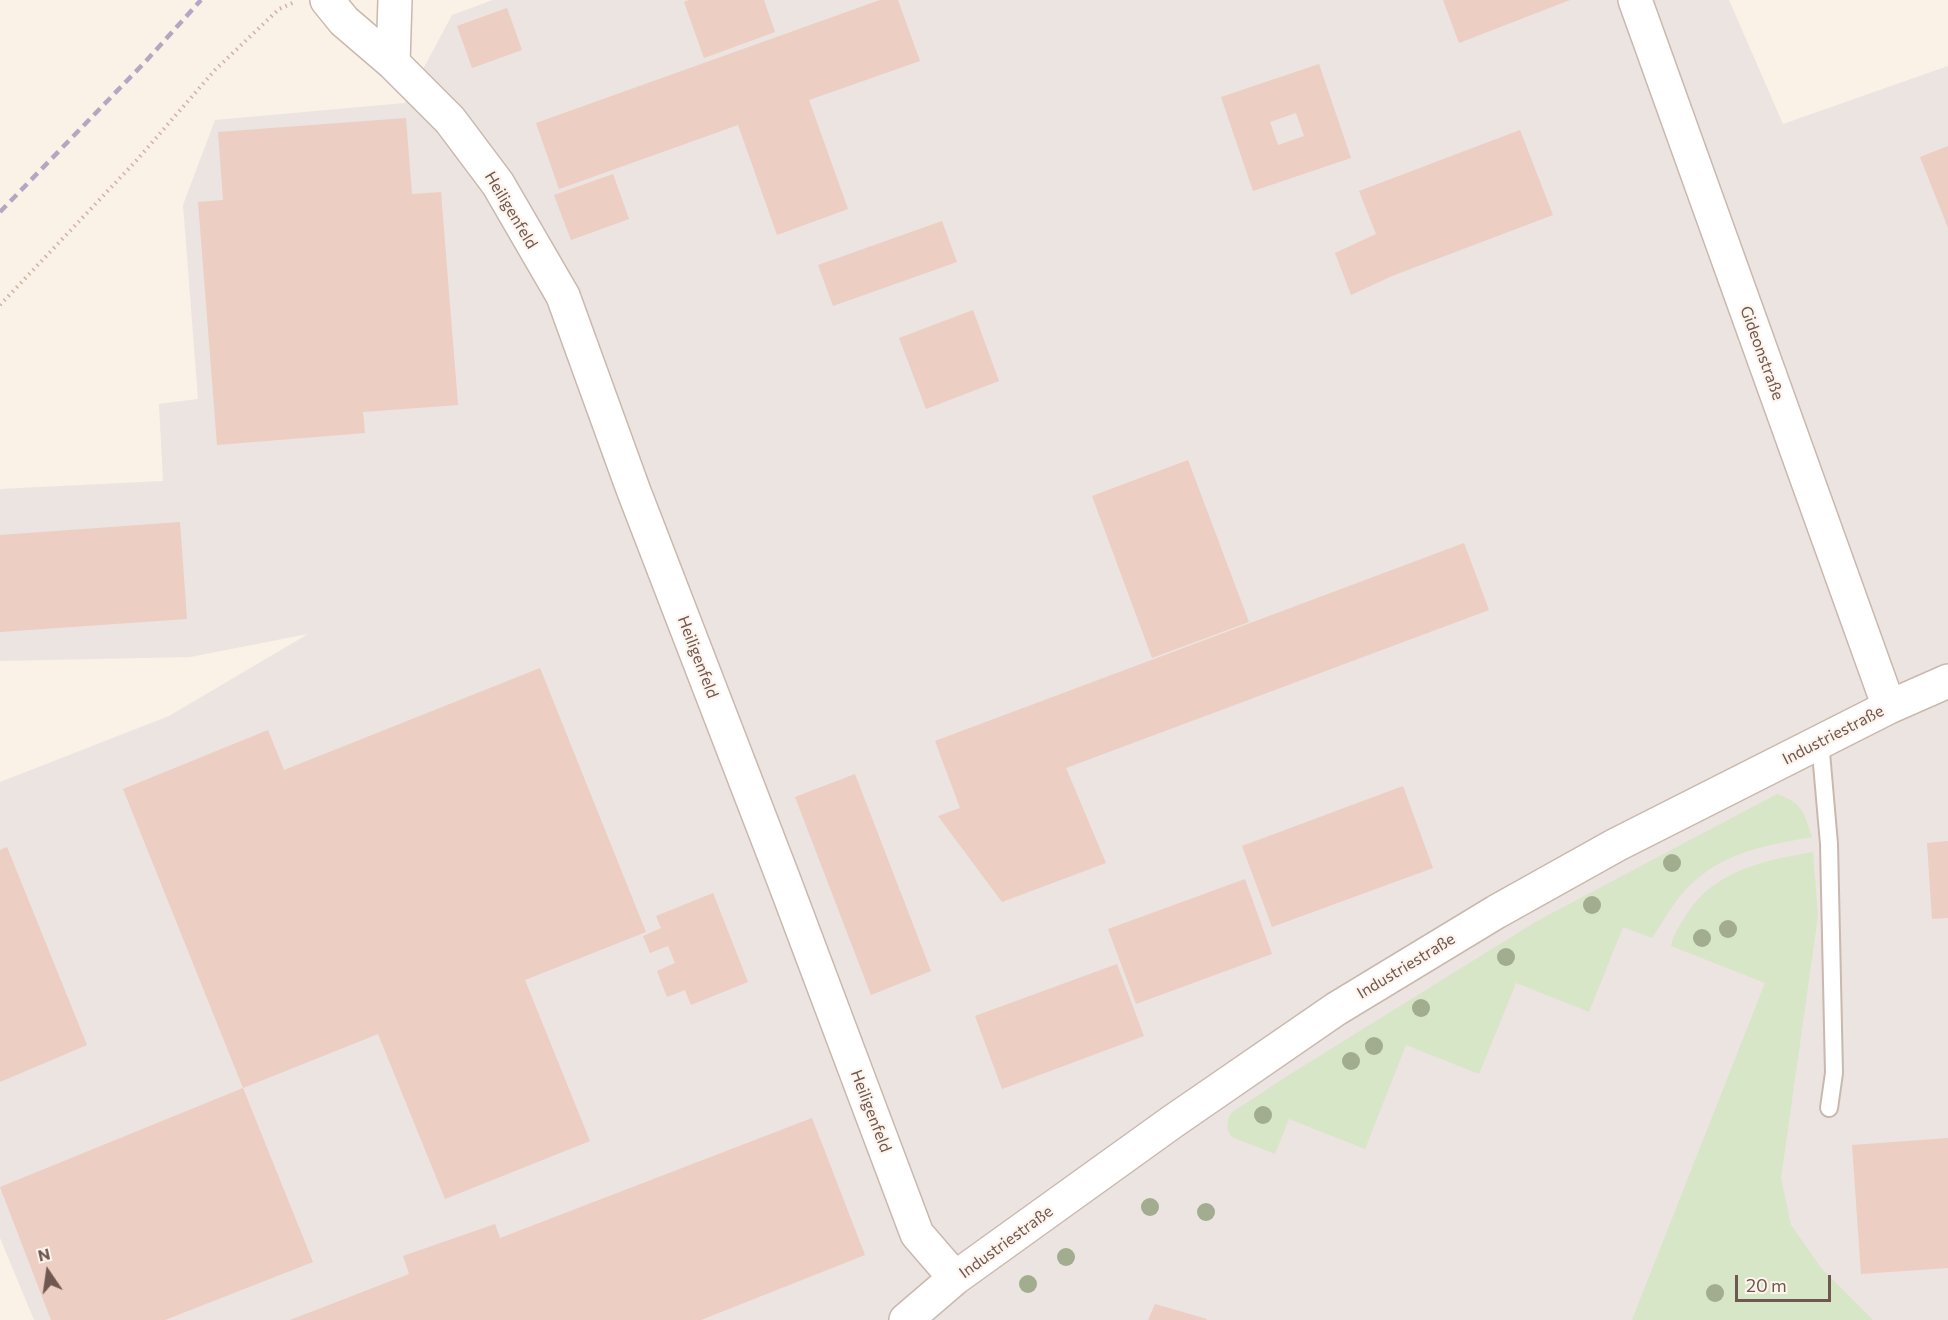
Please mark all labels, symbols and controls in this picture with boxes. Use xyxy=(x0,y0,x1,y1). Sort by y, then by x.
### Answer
street label: Heiligenfeld xyxy=(480,168,542,252)
street label: Gideonstraße xyxy=(1736,303,1788,403)
street label: Heiligenfeld xyxy=(674,613,722,701)
street label: Industriestraße xyxy=(1779,701,1887,769)
street label: Industriestraße xyxy=(1353,929,1459,1003)
street label: Heiligenfeld xyxy=(847,1067,895,1155)
street label: Industriestraße xyxy=(955,1202,1057,1282)
north arrow xyxy=(18,1242,78,1302)
text: N xyxy=(36,1243,52,1265)
scale bar xyxy=(1738,1263,1834,1301)
text: 20 m xyxy=(1746,1274,1787,1296)

